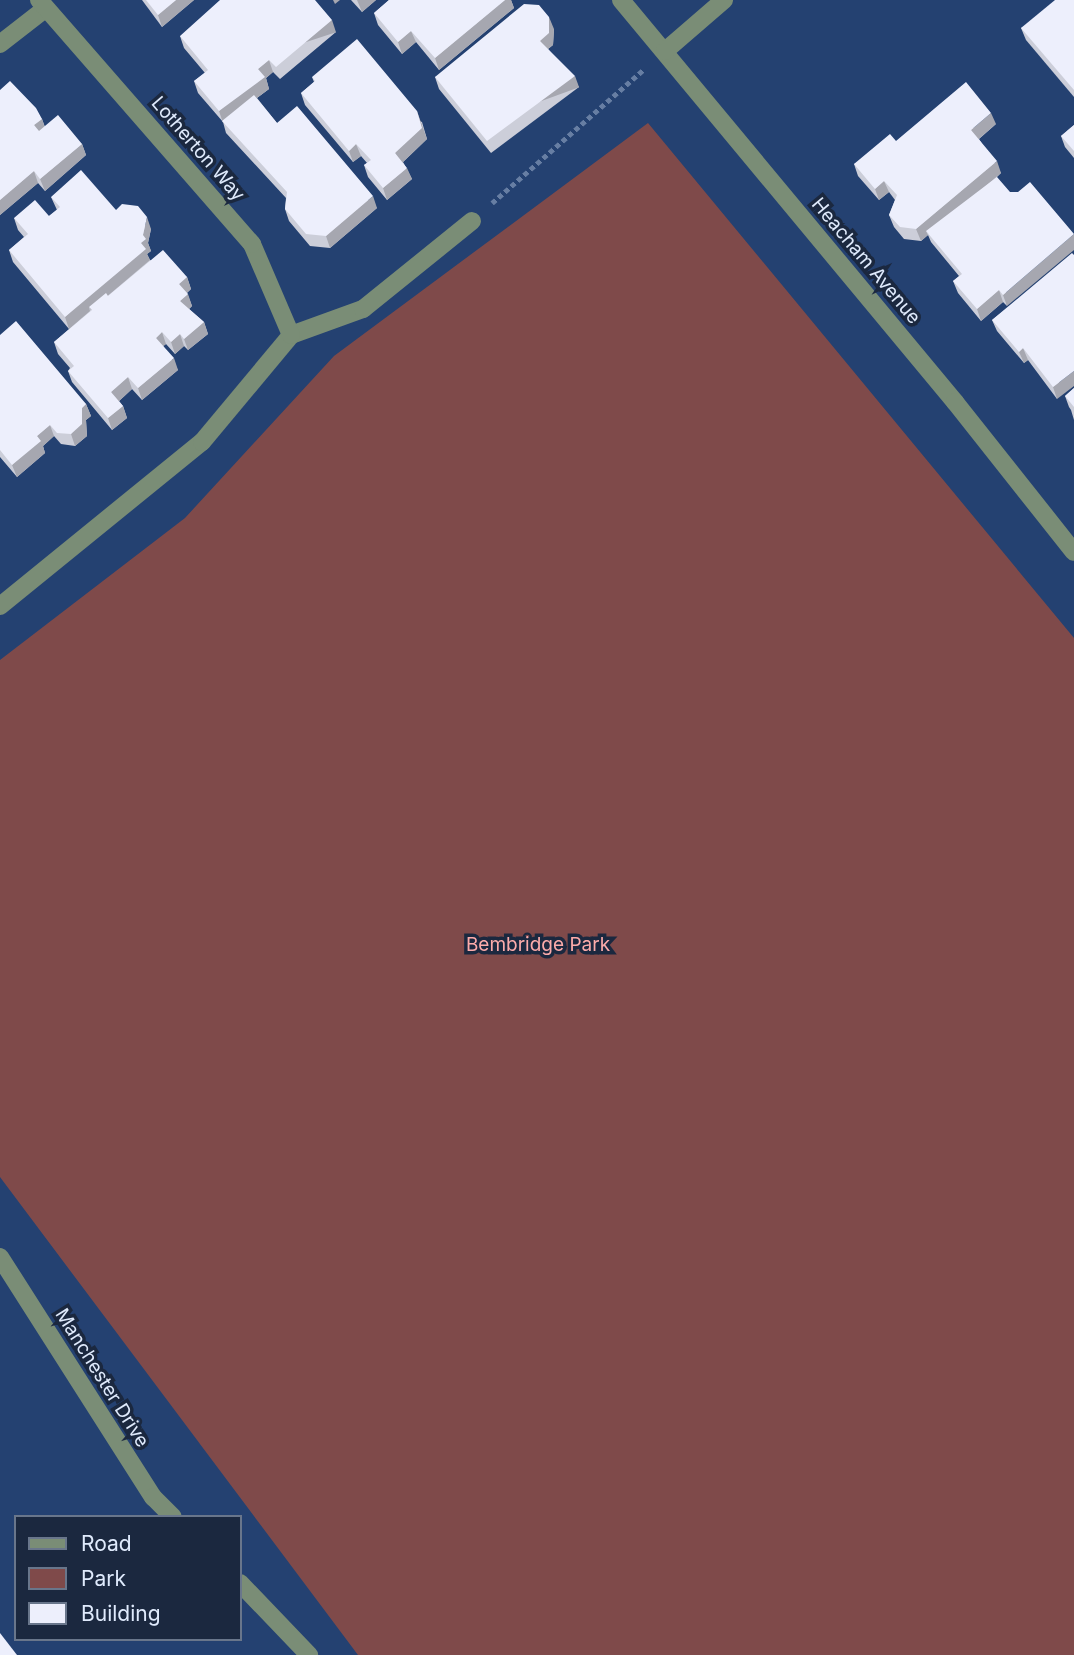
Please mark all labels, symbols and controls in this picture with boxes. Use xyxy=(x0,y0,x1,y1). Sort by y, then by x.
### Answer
street label: Lotherton Way xyxy=(146,92,250,206)
street label: Heacham Avenue xyxy=(807,193,925,329)
park label: Bembridge Park xyxy=(466,934,610,956)
street label: Manchester Drive xyxy=(50,1305,154,1451)
legend xyxy=(14,1515,242,1641)
text: Road xyxy=(81,1531,132,1556)
text: Park xyxy=(81,1566,126,1591)
text: Building xyxy=(81,1601,161,1626)

